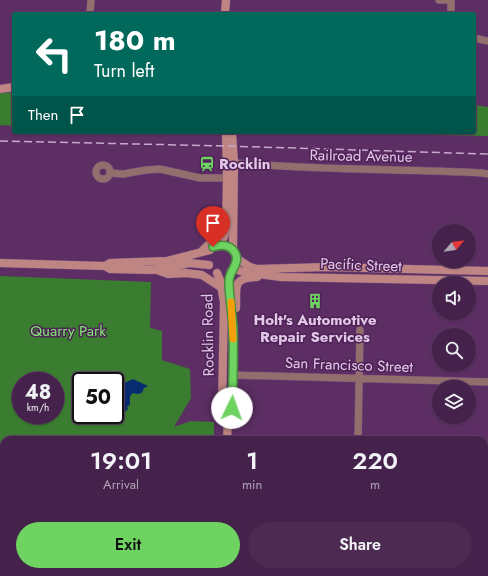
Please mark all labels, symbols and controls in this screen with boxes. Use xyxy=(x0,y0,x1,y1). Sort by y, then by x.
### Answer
text: 180 m xyxy=(94,20,176,61)
icon: left xyxy=(28,28,80,80)
text: Turn left xyxy=(94,58,154,84)
text: Then xyxy=(28,104,58,126)
icon: arrive xyxy=(66,104,88,126)
street label: Railroad Avenue xyxy=(309,144,413,168)
place label: Rocklin xyxy=(219,153,270,175)
station icon: Rocklin xyxy=(198,155,216,173)
pin xyxy=(196,206,230,247)
icon: arrive xyxy=(202,212,224,234)
north arrow xyxy=(432,224,476,268)
map controls xyxy=(432,224,476,424)
street label: Pacific Street xyxy=(320,253,403,277)
button: sound xyxy=(432,276,476,320)
building icon: Holt's Automotive Repair Services xyxy=(306,292,324,310)
street label: Rocklin Road xyxy=(196,294,220,376)
place label: Holt's Automotive Repair Services xyxy=(253,309,377,348)
park label: Quarry Park xyxy=(30,320,106,342)
button: search xyxy=(432,328,476,372)
street label: San Francisco Street xyxy=(285,352,414,378)
speed limit sign: 50 xyxy=(72,372,124,424)
text: 48 xyxy=(25,378,51,407)
button: layers xyxy=(432,380,476,424)
position arrow xyxy=(211,387,253,429)
text: km/h xyxy=(27,400,49,415)
text: 19:01 xyxy=(90,443,152,478)
text: 1 xyxy=(246,443,258,478)
text: 220 xyxy=(352,443,398,478)
text: Arrival xyxy=(103,475,139,494)
text: min xyxy=(242,475,262,494)
text: m xyxy=(370,475,380,494)
button: Exit xyxy=(16,522,240,568)
button: Share xyxy=(248,522,472,568)

